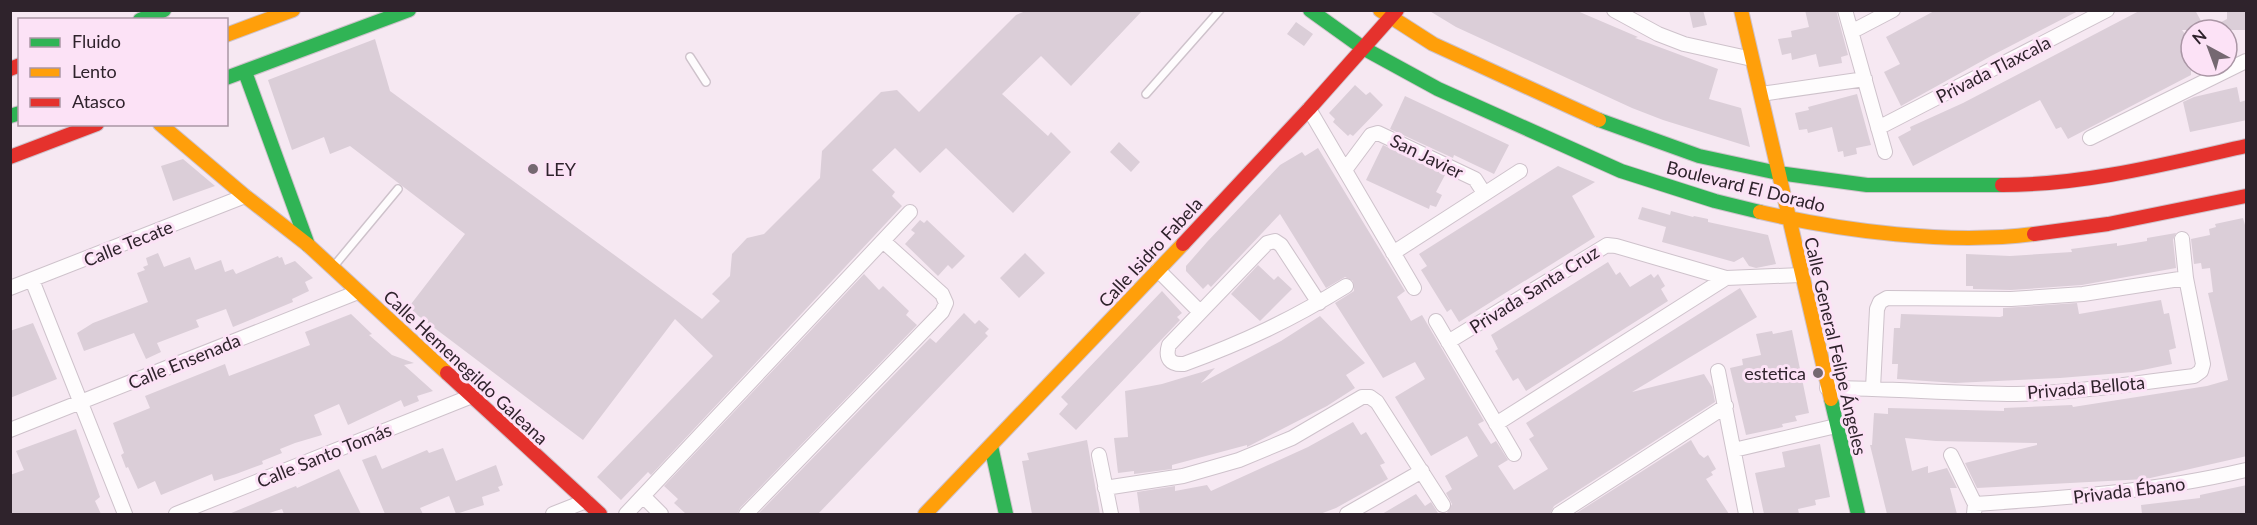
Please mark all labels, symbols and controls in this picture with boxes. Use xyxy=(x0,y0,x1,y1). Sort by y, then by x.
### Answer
legend xyxy=(18,18,228,126)
north arrow xyxy=(2179,18,2239,78)
text: N xyxy=(2188,25,2210,48)
text: Fluido xyxy=(72,30,121,52)
street label: Privada Tlaxcala xyxy=(1932,31,2054,107)
text: Lento xyxy=(72,60,117,82)
text: Atasco xyxy=(72,90,125,112)
street label: San Javier xyxy=(1387,129,1467,183)
street label: Boulevard El Dorado xyxy=(1664,156,1828,216)
place label: LEY xyxy=(545,158,577,180)
marker: LEY xyxy=(526,162,540,176)
street label: Calle Isidro Fabela xyxy=(1093,193,1207,311)
street label: Calle Tecate xyxy=(80,215,176,271)
street label: Calle General Felipe Ángeles xyxy=(1800,235,1872,458)
street label: Privada Santa Cruz xyxy=(1465,240,1603,338)
street label: Calle Hemenegildo Galeana xyxy=(379,285,553,449)
street label: Calle Ensenada xyxy=(125,328,243,394)
place label: estetica xyxy=(1744,362,1806,384)
marker: estetica xyxy=(1811,366,1825,380)
street label: Privada Bellota xyxy=(2026,371,2146,403)
street label: Calle Santo Tomás xyxy=(254,418,395,492)
street label: Privada Ébano xyxy=(2072,472,2186,508)

